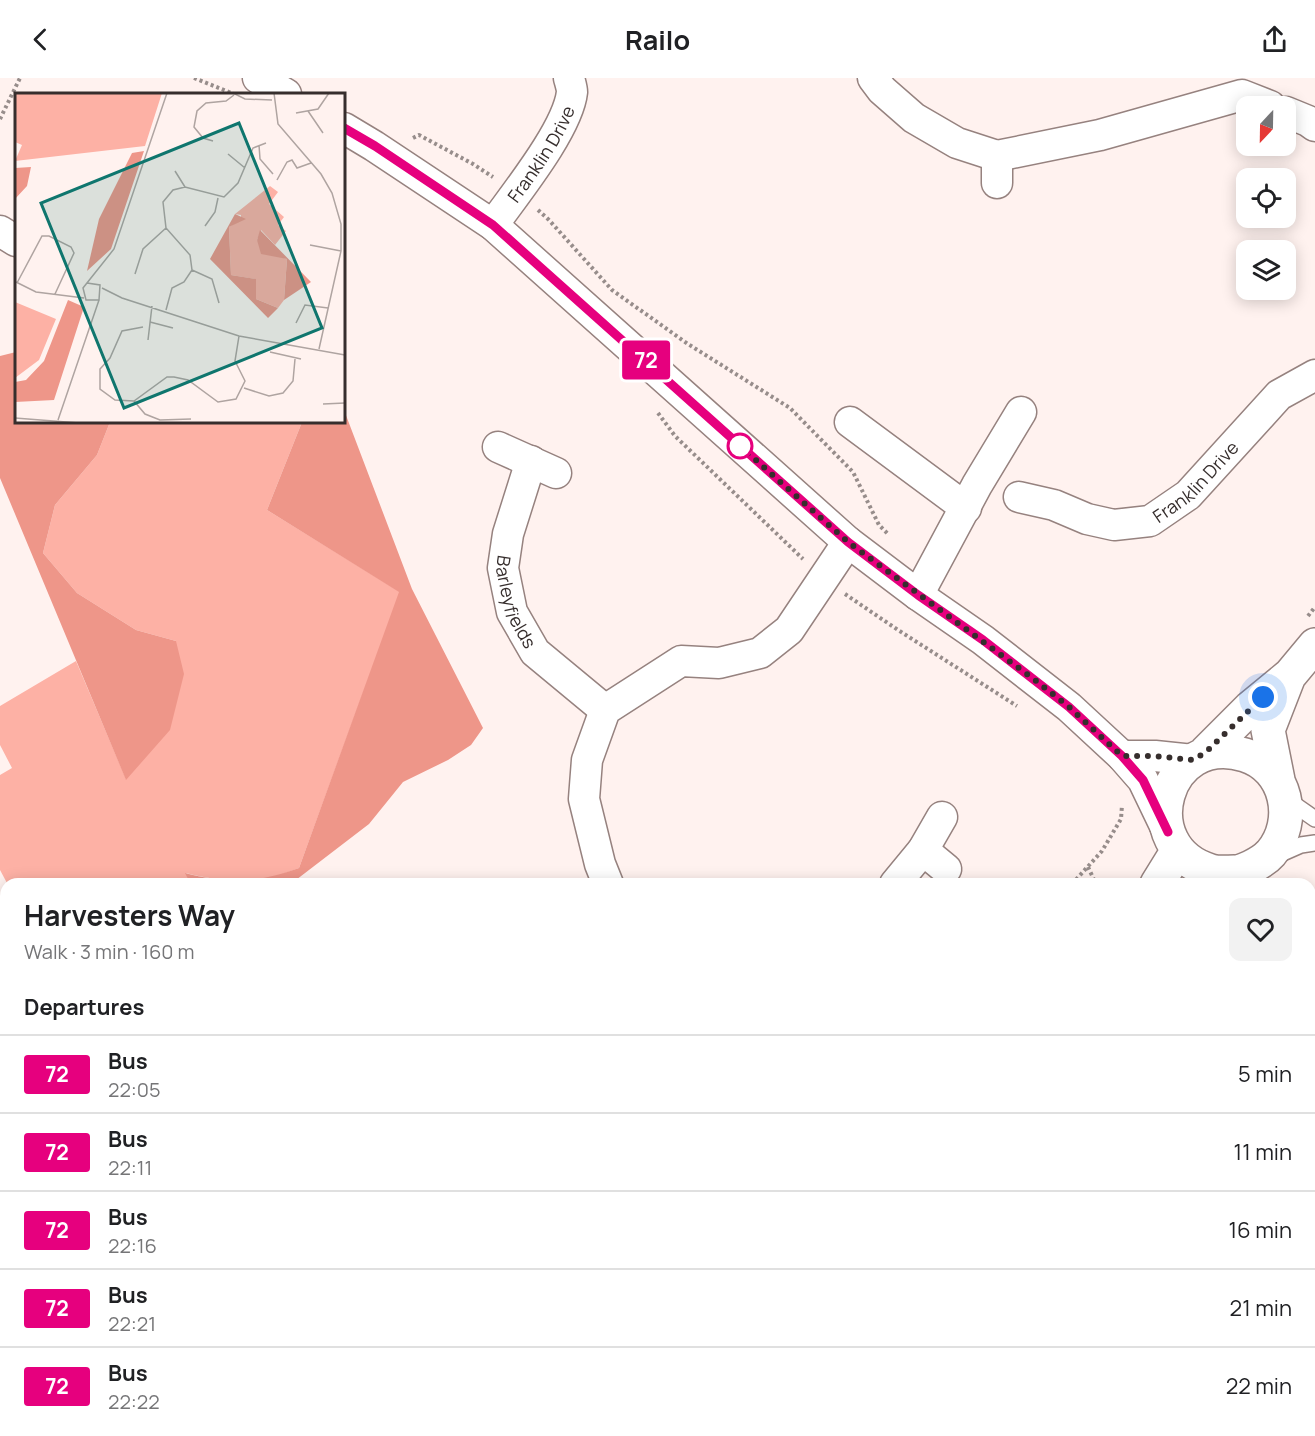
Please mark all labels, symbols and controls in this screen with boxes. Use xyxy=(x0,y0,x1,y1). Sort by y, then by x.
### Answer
text: Railo xyxy=(625,21,690,58)
icon: back xyxy=(24,23,57,56)
icon: share xyxy=(1258,23,1291,56)
inset map xyxy=(15,93,345,423)
north arrow xyxy=(1236,96,1296,156)
map controls xyxy=(1236,96,1296,300)
street label: Franklin Drive xyxy=(502,102,580,207)
button: locate xyxy=(1236,168,1296,228)
button: layers xyxy=(1236,240,1296,300)
line badge: 72 xyxy=(619,340,673,380)
text: 72 xyxy=(634,346,658,374)
unlabelled marker xyxy=(727,433,753,459)
street label: Franklin Drive xyxy=(1148,436,1243,528)
street label: Barleyfields xyxy=(491,554,542,653)
your location xyxy=(1248,682,1278,712)
text: Harvesters Way xyxy=(24,896,235,934)
button: heart xyxy=(1229,898,1292,961)
text: Walk · 3 min · 160 m xyxy=(24,938,195,965)
text: Departures xyxy=(24,992,144,1022)
text: Bus xyxy=(108,1046,148,1076)
text: 5 min xyxy=(1238,1059,1292,1089)
text: 72 xyxy=(45,1060,69,1088)
text: 22:05 xyxy=(108,1076,161,1103)
text: Bus xyxy=(108,1124,148,1154)
text: 11 min xyxy=(1234,1137,1292,1167)
text: 72 xyxy=(45,1138,69,1166)
text: 22:11 xyxy=(108,1154,152,1181)
text: Bus xyxy=(108,1202,148,1232)
text: 16 min xyxy=(1229,1215,1292,1245)
text: 72 xyxy=(45,1216,69,1244)
text: 22:16 xyxy=(108,1232,157,1259)
text: Bus xyxy=(108,1280,148,1310)
text: 21 min xyxy=(1230,1293,1292,1323)
text: 72 xyxy=(45,1294,69,1322)
text: 22:21 xyxy=(108,1310,156,1337)
text: Bus xyxy=(108,1358,148,1388)
text: 22 min xyxy=(1226,1371,1292,1401)
text: 72 xyxy=(45,1372,69,1400)
text: 22:22 xyxy=(108,1388,160,1415)

